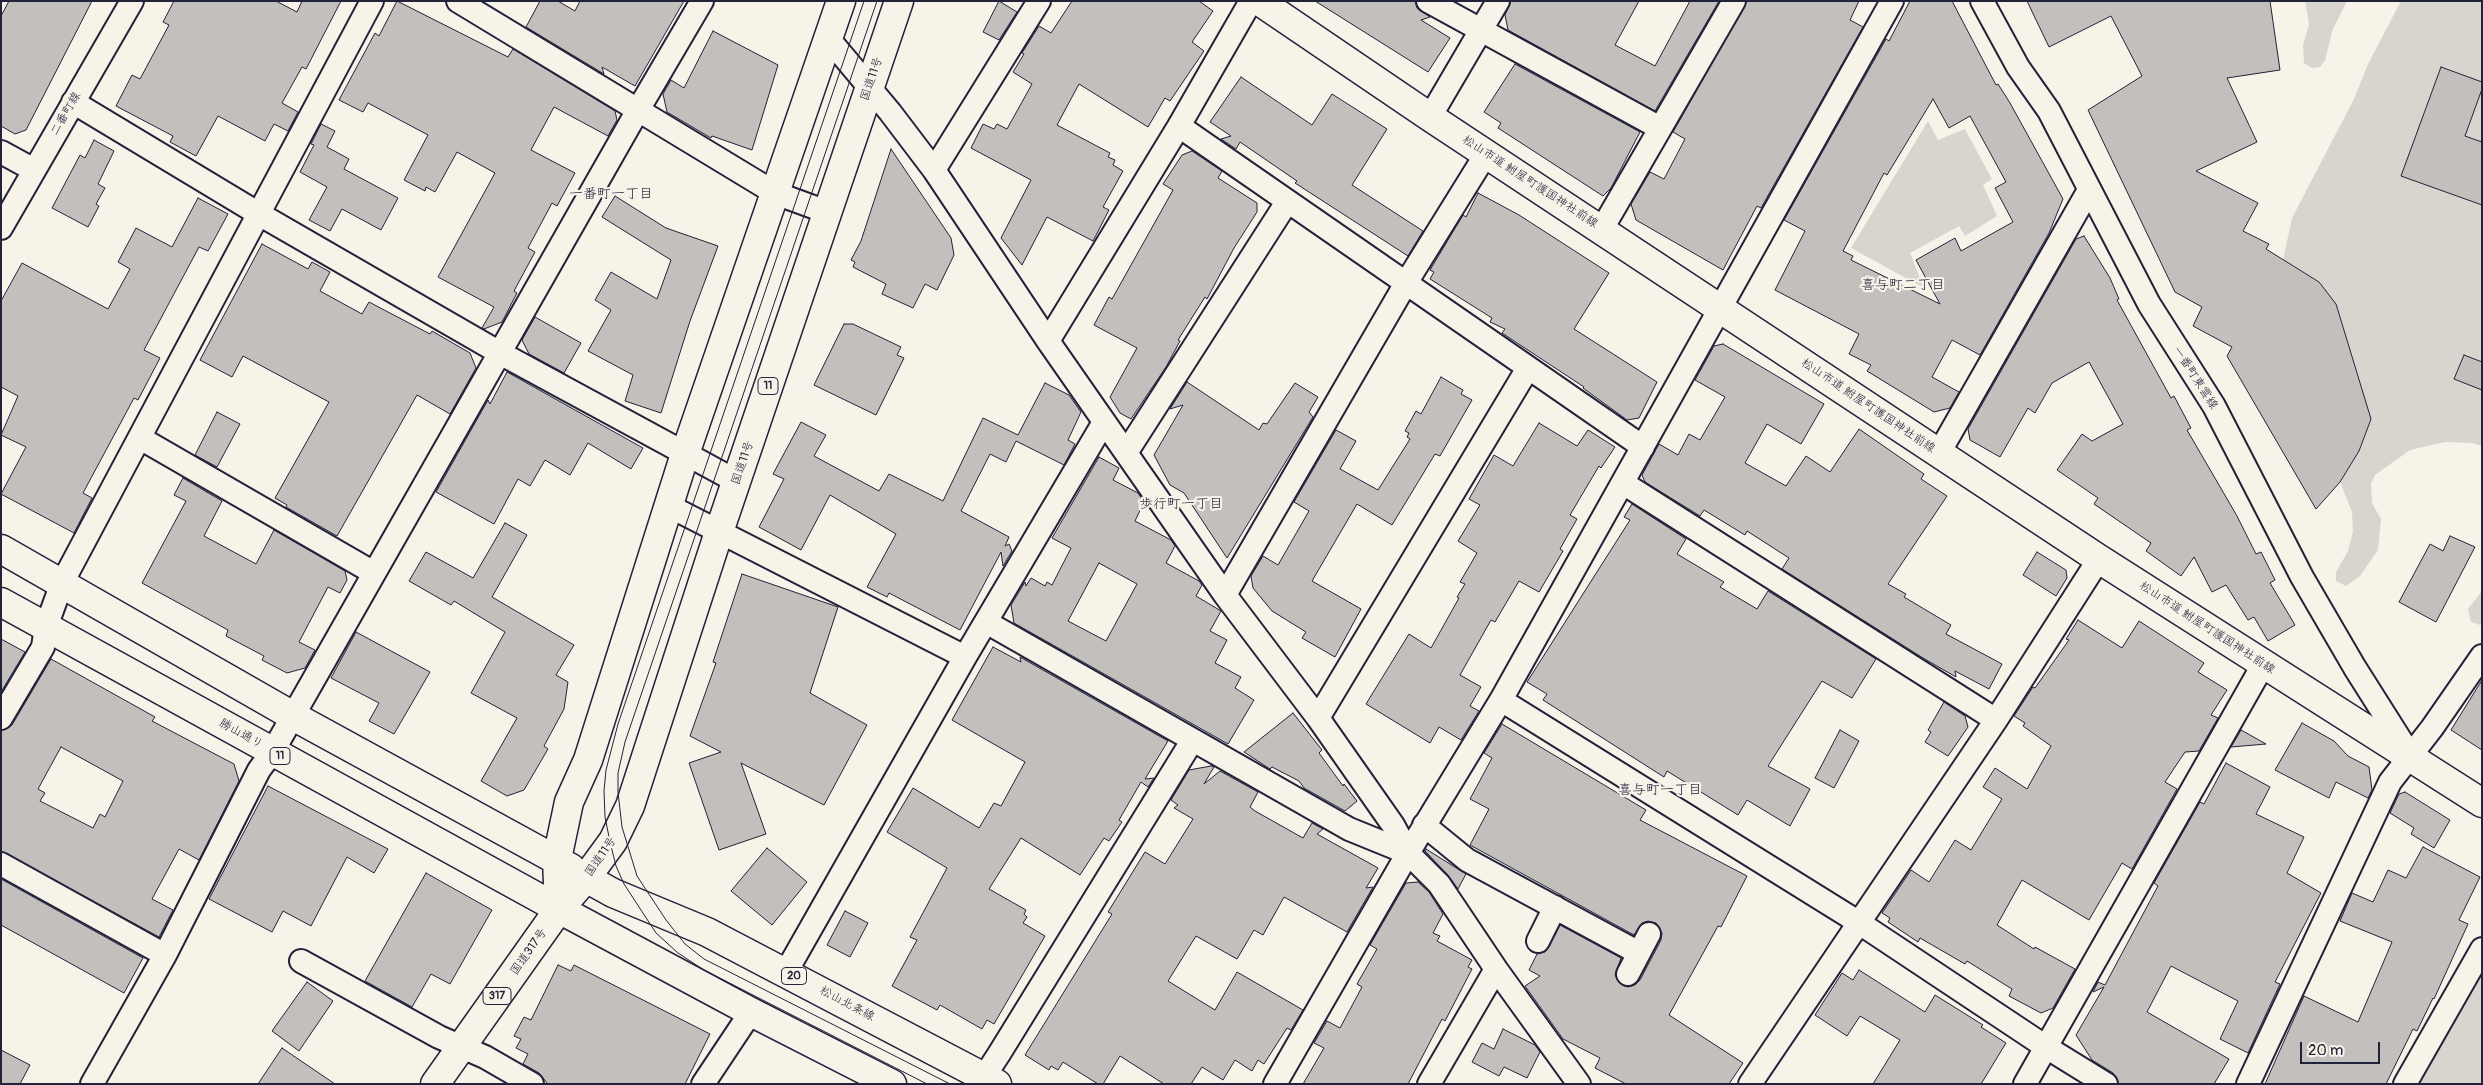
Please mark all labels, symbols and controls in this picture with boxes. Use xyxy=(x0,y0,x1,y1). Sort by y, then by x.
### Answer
street label: 国道11号 xyxy=(858,55,886,103)
street label: 二番町線 xyxy=(48,90,84,138)
street label: 松山市道 鮒屋町護国神社前線 xyxy=(1460,133,1600,231)
district label: 一番町一丁目 xyxy=(569,186,653,202)
district label: 喜与町二丁目 xyxy=(1861,277,1945,293)
street label: 一番町東雲線 xyxy=(2169,344,2221,412)
street label: 松山市道 鮒屋町護国神社前線 xyxy=(1798,356,1938,456)
road number: 11 xyxy=(758,378,778,394)
street label: 国道11号 xyxy=(729,439,757,487)
district label: 歩行町一丁目 xyxy=(1139,496,1223,512)
street label: 松山市道 鮒屋町護国神社前線 xyxy=(2137,579,2277,677)
street label: 勝山通り xyxy=(217,716,265,752)
road number: 11 xyxy=(270,748,290,764)
district label: 喜与町一丁目 xyxy=(1618,782,1702,798)
street label: 国道11号 xyxy=(582,834,620,880)
street label: 国道317号 xyxy=(508,926,550,978)
road number: 20 xyxy=(782,968,806,984)
street label: 松山北条線 xyxy=(817,984,877,1024)
road number: 317 xyxy=(483,988,511,1004)
scale bar xyxy=(2303,1032,2383,1064)
text: 20 m xyxy=(2308,1041,2343,1060)

